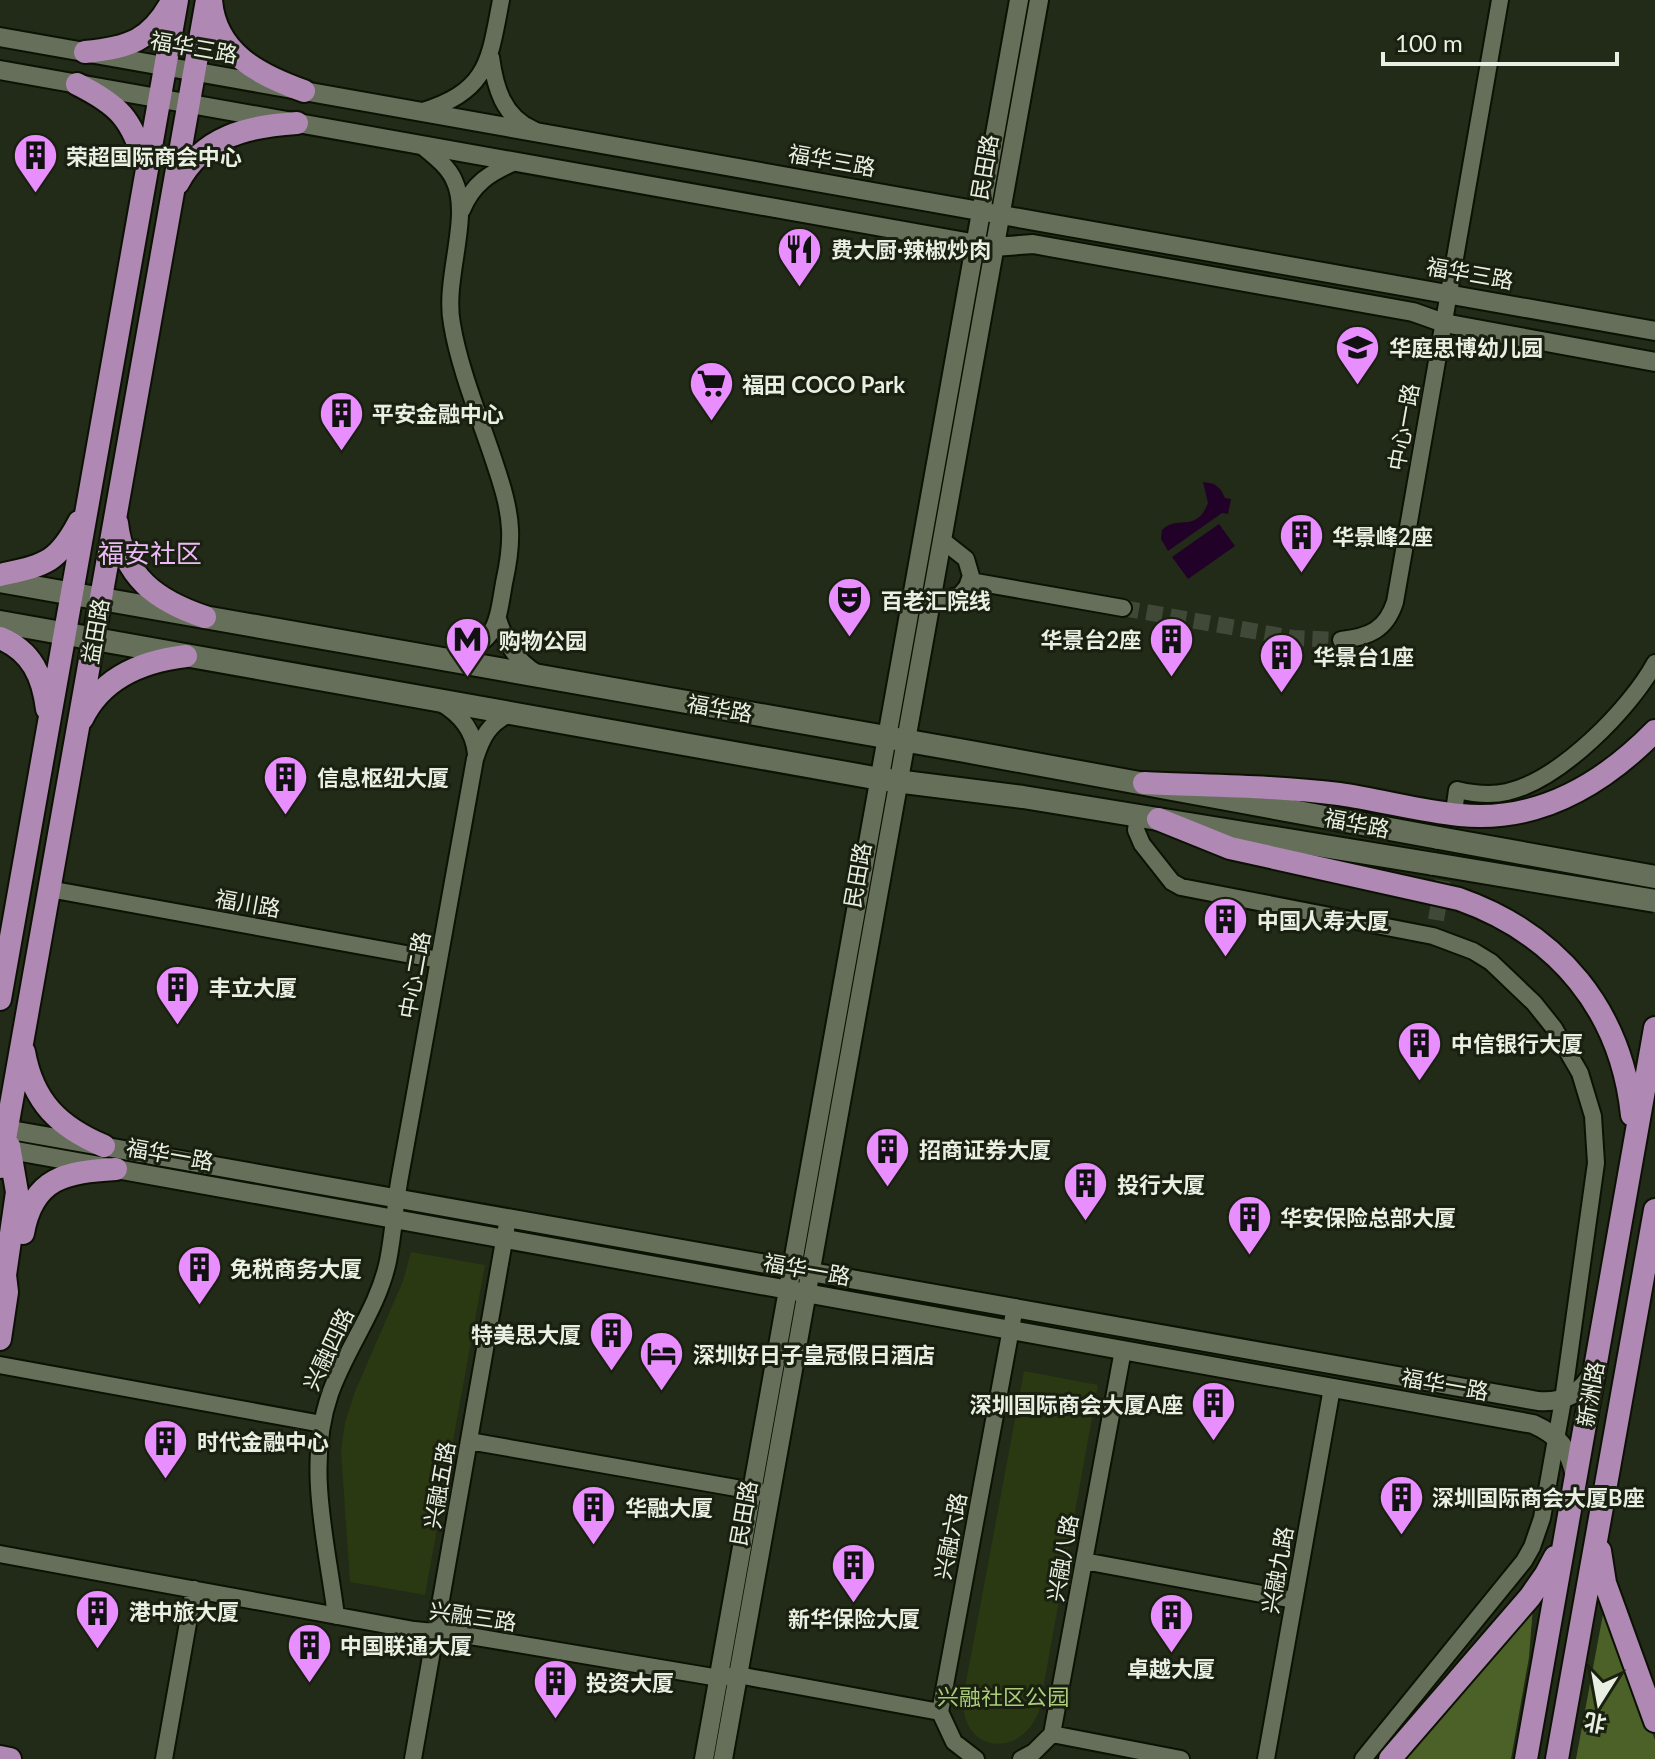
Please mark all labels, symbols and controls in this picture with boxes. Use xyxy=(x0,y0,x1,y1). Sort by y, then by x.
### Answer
scale bar xyxy=(1383,16,1617,66)
street label: 福华三路 xyxy=(148,26,240,68)
text: 100 m xyxy=(1395,28,1463,57)
building icon: 荣超国际商会中心 xyxy=(11,132,59,195)
street label: 民田路 xyxy=(965,132,1003,202)
street label: 福华三路 xyxy=(786,139,878,181)
place label: 荣超国际商会中心 xyxy=(66,143,242,170)
restaurant icon: 费大厨·辣椒炒肉 xyxy=(776,225,824,288)
place label: 费大厨·辣椒炒肉 xyxy=(831,236,991,263)
street label: 福华三路 xyxy=(1424,252,1516,294)
school or university icon: 华庭思博幼儿园 xyxy=(1334,323,1382,386)
place label: 华庭思博幼儿园 xyxy=(1389,334,1543,361)
supermarket icon: 福田 COCO Park xyxy=(687,360,735,423)
place label: 福田 COCO Park xyxy=(742,371,905,398)
street label: 中心一路 xyxy=(1382,381,1424,473)
building icon: 平安金融中心 xyxy=(317,389,365,452)
place label: 平安金融中心 xyxy=(372,400,504,427)
building icon: 华景峰2座 xyxy=(1277,512,1325,575)
place label: 华景峰2座 xyxy=(1332,523,1433,550)
district label: 福安社区 xyxy=(98,537,202,569)
theatre icon: 百老汇院线 xyxy=(826,576,874,639)
place label: 百老汇院线 xyxy=(881,587,991,614)
street label: 益田路 xyxy=(76,596,114,666)
building icon: 华景台2座 xyxy=(1148,615,1196,678)
metro station icon: 购物公园 xyxy=(444,616,492,679)
place label: 华景台2座 xyxy=(1040,626,1141,653)
place label: 购物公园 xyxy=(499,627,587,654)
building icon: 华景台1座 xyxy=(1258,632,1306,695)
place label: 华景台1座 xyxy=(1313,643,1414,670)
street label: 福华路 xyxy=(685,689,755,727)
building icon: 信息枢纽大厦 xyxy=(262,753,310,816)
place label: 信息枢纽大厦 xyxy=(317,764,449,791)
street label: 福华路 xyxy=(1322,803,1392,843)
street label: 民田路 xyxy=(838,840,876,910)
street label: 福川路 xyxy=(213,884,283,922)
building icon: 中国人寿大厦 xyxy=(1202,896,1250,959)
place label: 中国人寿大厦 xyxy=(1257,907,1389,934)
street label: 中心二路 xyxy=(393,929,435,1021)
building icon: 丰立大厦 xyxy=(154,963,202,1026)
place label: 丰立大厦 xyxy=(209,974,297,1001)
building icon: 中信银行大厦 xyxy=(1396,1019,1444,1082)
place label: 中信银行大厦 xyxy=(1451,1030,1583,1057)
building icon: 招商证券大厦 xyxy=(864,1125,912,1188)
street label: 福华一路 xyxy=(124,1133,216,1175)
place label: 招商证券大厦 xyxy=(919,1136,1051,1163)
building icon: 投行大厦 xyxy=(1062,1160,1110,1223)
place label: 投行大厦 xyxy=(1117,1171,1205,1198)
building icon: 华安保险总部大厦 xyxy=(1225,1193,1273,1256)
place label: 华安保险总部大厦 xyxy=(1280,1204,1456,1231)
building icon: 免税商务大厦 xyxy=(175,1244,223,1307)
street label: 福华一路 xyxy=(761,1248,853,1290)
place label: 免税商务大厦 xyxy=(230,1255,362,1282)
street label: 兴融四路 xyxy=(297,1303,359,1395)
building icon: 特美思大厦 xyxy=(588,1310,636,1373)
place label: 特美思大厦 xyxy=(471,1321,581,1348)
hotel icon: 深圳好日子皇冠假日酒店 xyxy=(638,1330,686,1393)
place label: 深圳好日子皇冠假日酒店 xyxy=(693,1341,935,1368)
street label: 新洲路 xyxy=(1571,1359,1609,1429)
street label: 福华一路 xyxy=(1399,1363,1491,1405)
building icon: 深圳国际商会大厦A座 xyxy=(1190,1380,1238,1443)
place label: 深圳国际商会大厦A座 xyxy=(970,1391,1183,1418)
building icon: 时代金融中心 xyxy=(142,1417,190,1480)
place label: 时代金融中心 xyxy=(197,1428,329,1455)
street label: 兴融五路 xyxy=(418,1439,460,1531)
building icon: 深圳国际商会大厦B座 xyxy=(1377,1473,1425,1536)
street label: 民田路 xyxy=(724,1478,762,1548)
building icon: 华融大厦 xyxy=(570,1483,618,1546)
place label: 深圳国际商会大厦B座 xyxy=(1432,1484,1645,1511)
street label: 兴融六路 xyxy=(928,1490,972,1582)
place label: 华融大厦 xyxy=(625,1494,713,1521)
street label: 兴融八路 xyxy=(1041,1512,1083,1604)
street label: 兴融九路 xyxy=(1256,1524,1298,1616)
building icon: 新华保险大厦 xyxy=(830,1541,878,1604)
building icon: 港中旅大厦 xyxy=(74,1587,122,1650)
building icon: 卓越大厦 xyxy=(1147,1591,1195,1654)
street label: 兴融三路 xyxy=(428,1597,518,1635)
place label: 港中旅大厦 xyxy=(129,1598,239,1625)
place label: 新华保险大厦 xyxy=(788,1605,920,1632)
building icon: 中国联通大厦 xyxy=(285,1621,333,1684)
place label: 中国联通大厦 xyxy=(340,1632,472,1659)
place label: 卓越大厦 xyxy=(1127,1655,1215,1682)
building icon: 投资大厦 xyxy=(531,1658,579,1721)
north arrow xyxy=(1559,1663,1639,1743)
place label: 投资大厦 xyxy=(586,1669,674,1696)
park label: 兴融社区公园 xyxy=(937,1683,1069,1710)
text: 北 xyxy=(1582,1708,1608,1738)

